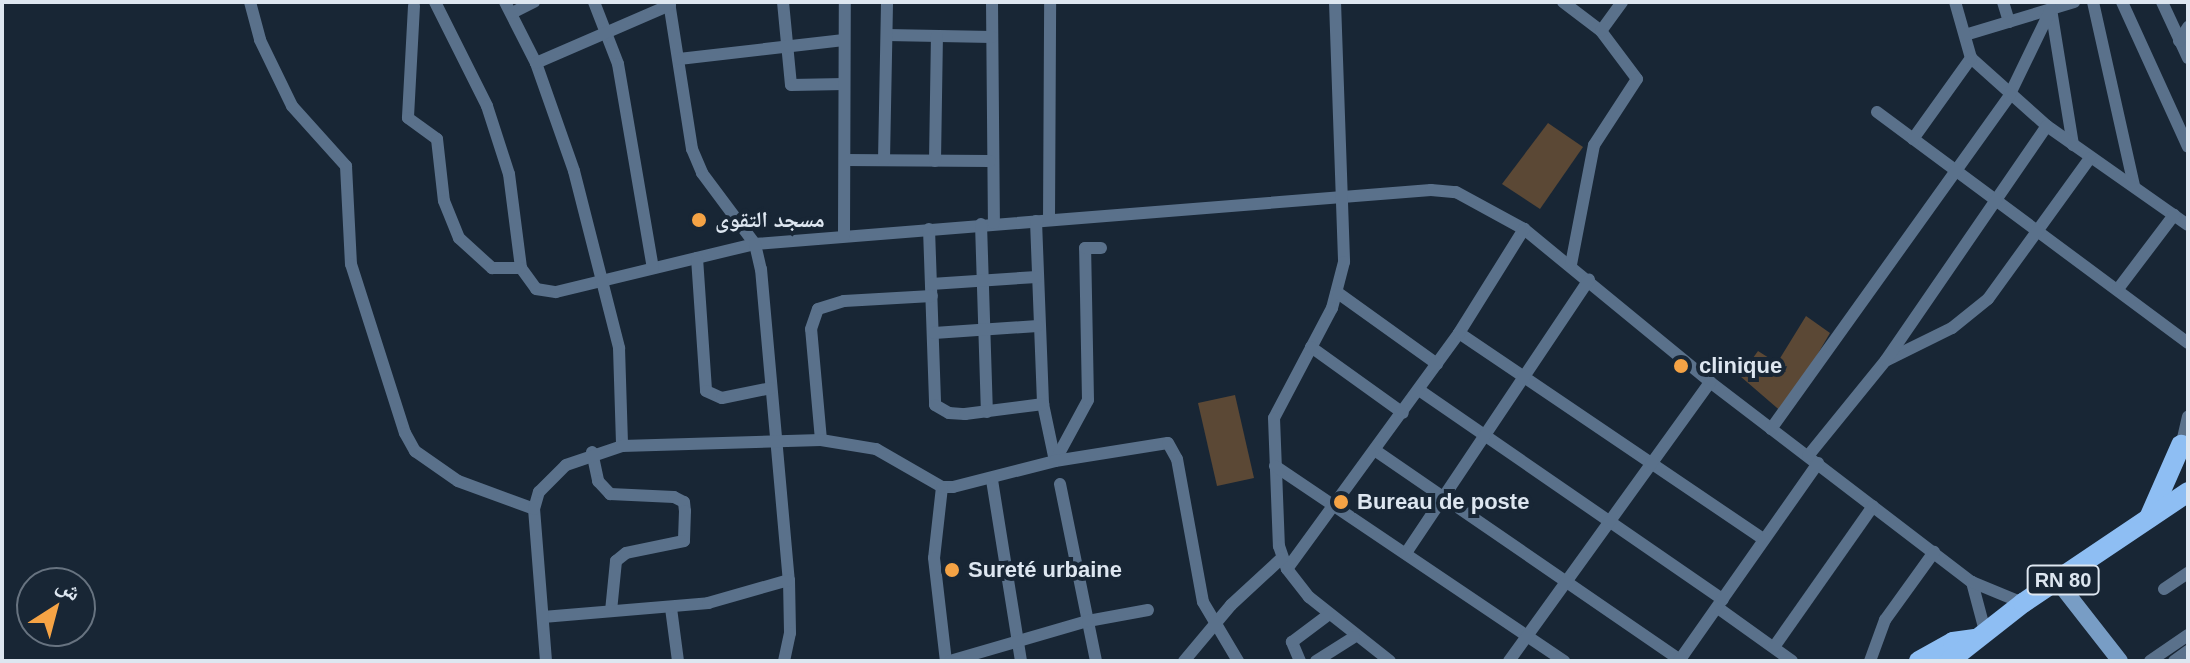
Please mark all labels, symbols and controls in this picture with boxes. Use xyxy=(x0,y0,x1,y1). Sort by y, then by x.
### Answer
place label: مسجد التقوى xyxy=(715,207,825,233)
marker: مسجد التقوى xyxy=(690,211,708,229)
place label: clinique xyxy=(1699,353,1782,379)
marker: clinique xyxy=(1670,355,1692,377)
place label: Bureau de poste xyxy=(1357,489,1529,515)
marker: Bureau de poste xyxy=(1332,493,1350,511)
place label: Sureté urbaine xyxy=(968,557,1122,583)
marker: Sureté urbaine xyxy=(943,561,961,579)
road number: RN 80 xyxy=(2025,564,2101,596)
north arrow xyxy=(16,567,96,647)
text: ش xyxy=(52,572,86,606)

